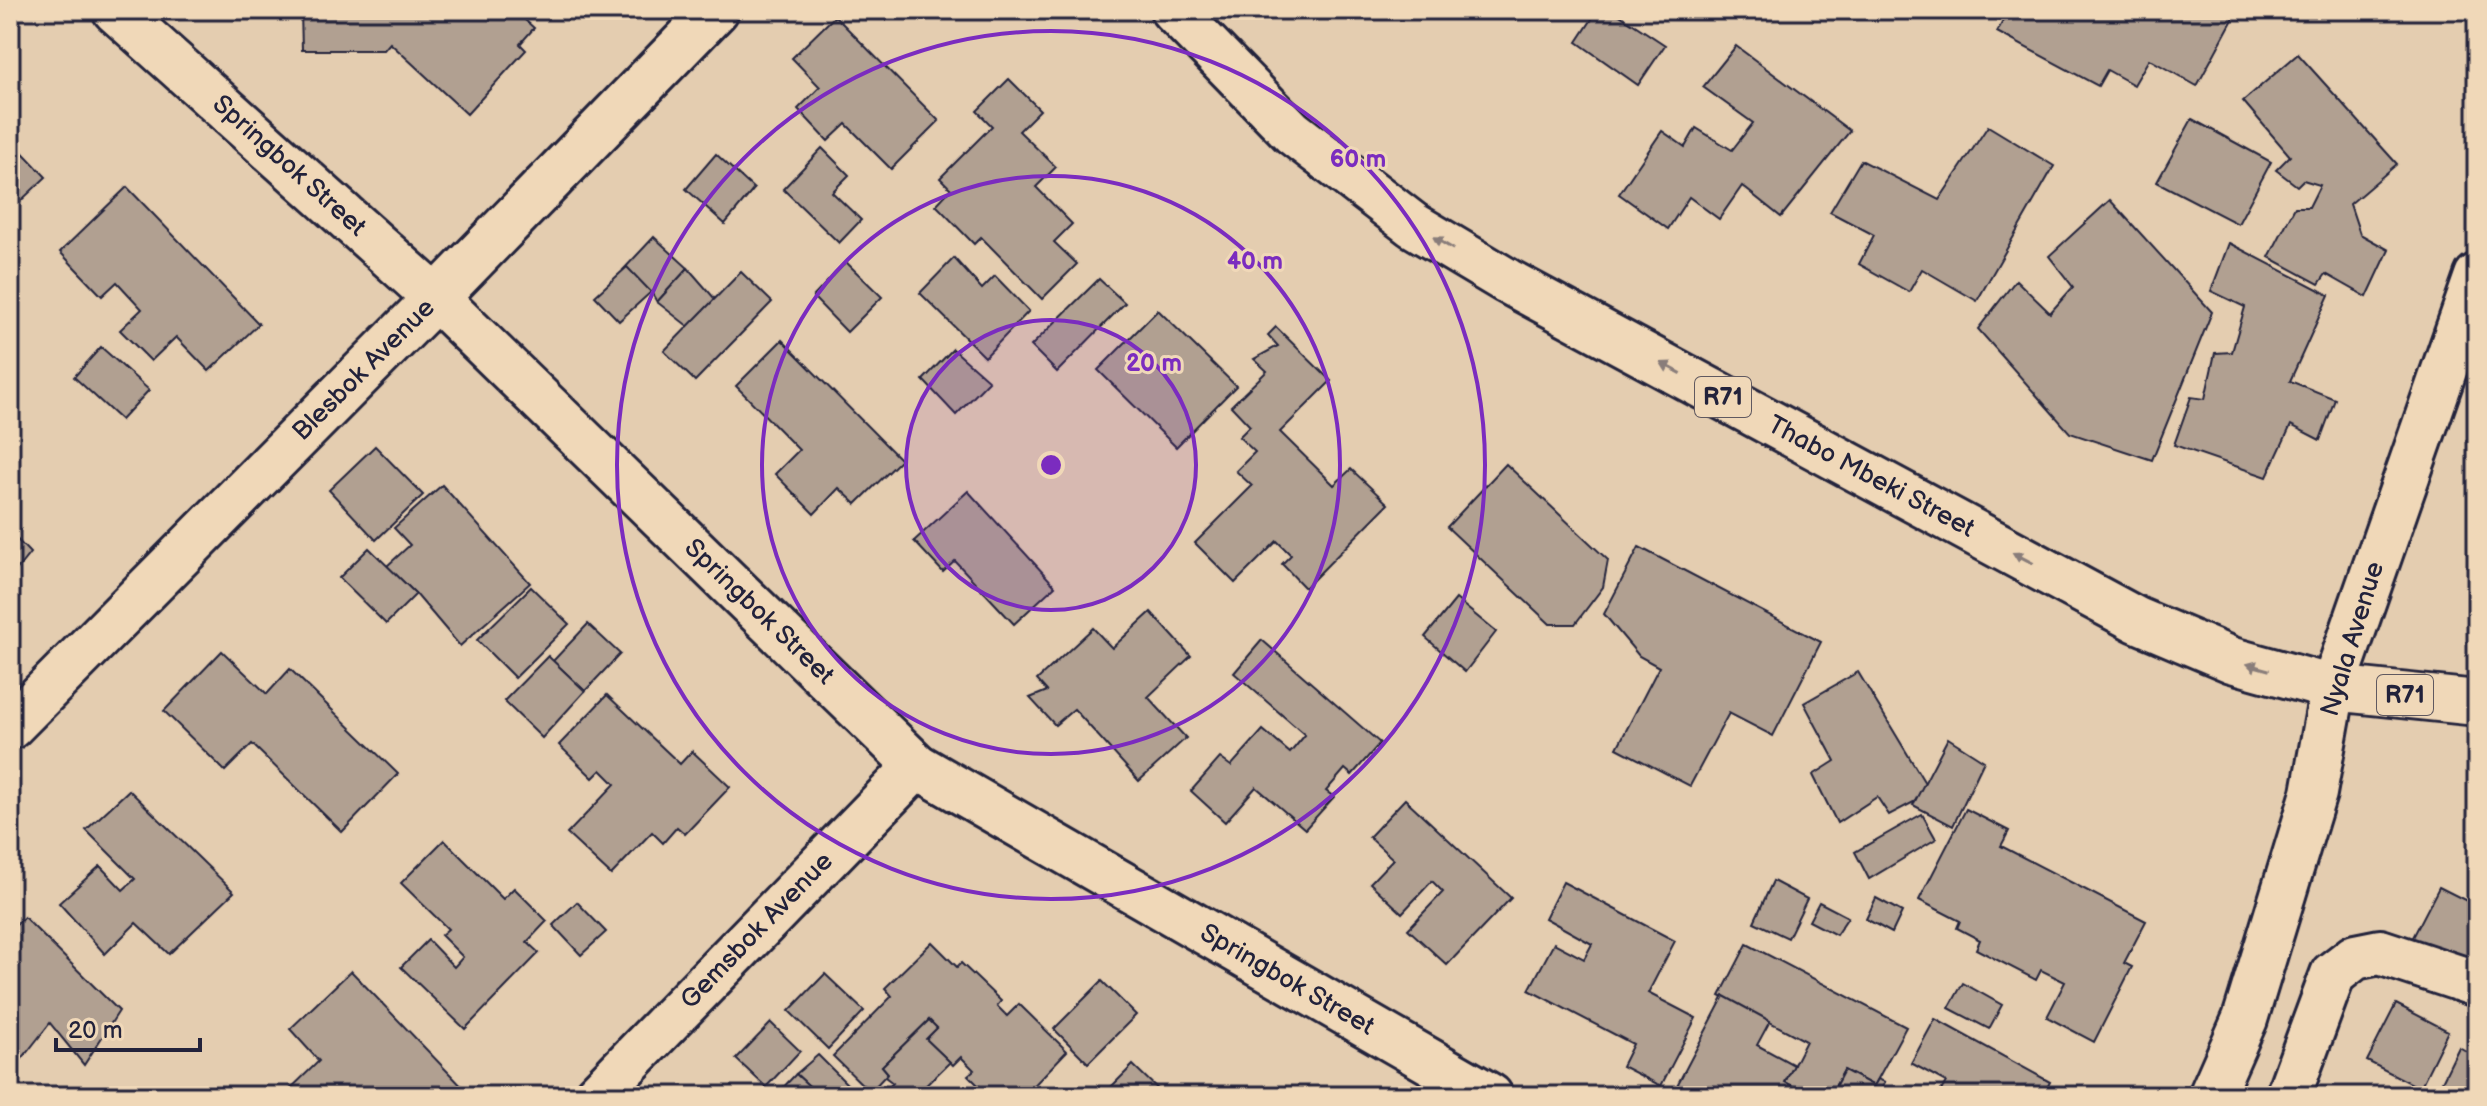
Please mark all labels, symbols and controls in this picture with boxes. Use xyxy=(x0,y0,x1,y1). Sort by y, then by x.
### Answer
street label: Springbok Street xyxy=(206,89,372,243)
text: 60 m xyxy=(1330,145,1386,174)
one-way arrow xyxy=(1432,236,1454,250)
text: 40 m xyxy=(1227,247,1283,276)
street label: Blesbok Avenue xyxy=(287,293,441,447)
text: 20 m xyxy=(1126,349,1182,378)
one-way arrow xyxy=(1659,361,1682,375)
road number: R71 xyxy=(1695,377,1751,417)
street label: Thabo Mbeki Street xyxy=(1762,409,1980,545)
centre of rings xyxy=(1037,451,1065,479)
street label: Springbok Street xyxy=(678,533,840,691)
one-way arrow xyxy=(2011,552,2034,565)
street label: Nyala Avenue xyxy=(2315,558,2391,720)
one-way arrow xyxy=(2246,660,2270,673)
road number: R71 xyxy=(2377,675,2433,715)
street label: Gemsbok Avenue xyxy=(674,846,840,1016)
street label: Springbok Street xyxy=(1194,918,1380,1042)
scale bar xyxy=(56,1002,200,1052)
text: 20 m xyxy=(68,1016,123,1045)

